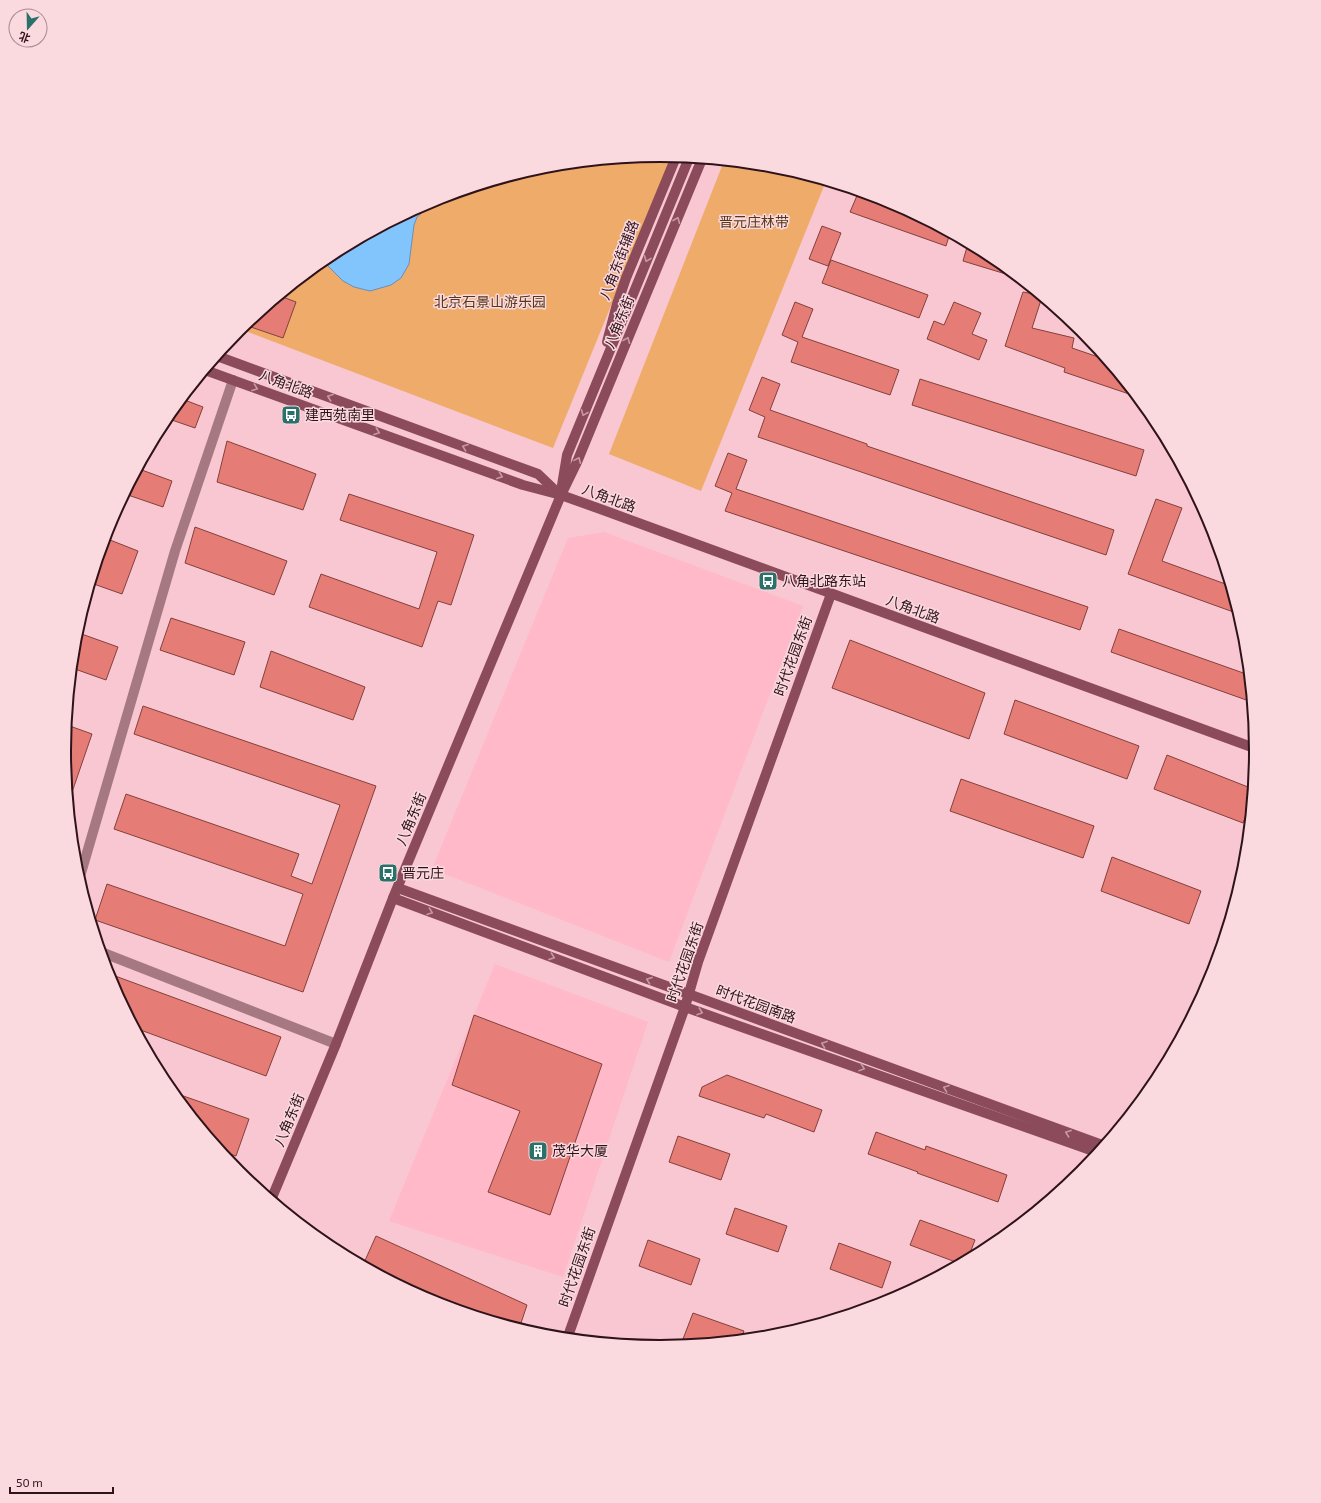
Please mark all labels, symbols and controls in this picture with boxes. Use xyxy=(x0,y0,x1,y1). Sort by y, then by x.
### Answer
north arrow xyxy=(8,8,48,48)
text: 北 xyxy=(17,30,32,46)
park label: 晋元庄林带 xyxy=(719,213,789,230)
one-way arrow xyxy=(672,216,680,224)
street label: 八角东街辅路 xyxy=(596,218,642,302)
one-way arrow xyxy=(644,255,652,262)
park label: 北京石景山游乐园 xyxy=(434,293,546,310)
street label: 八角东街 xyxy=(600,293,637,351)
one-way arrow xyxy=(623,336,631,343)
street label: 八角北路 xyxy=(257,366,315,401)
one-way arrow xyxy=(252,384,259,392)
one-way arrow xyxy=(326,394,333,402)
bus stop icon: 建西苑南里 xyxy=(280,404,302,426)
place label: 建西苑南里 xyxy=(305,406,375,423)
one-way arrow xyxy=(580,410,588,417)
one-way arrow xyxy=(374,428,381,436)
one-way arrow xyxy=(461,443,468,452)
one-way arrow xyxy=(573,456,581,463)
one-way arrow xyxy=(496,472,503,480)
street label: 八角北路 xyxy=(580,480,638,515)
bus stop icon: 八角北路东站 xyxy=(757,570,779,592)
place label: 八角北路东站 xyxy=(782,572,866,589)
street label: 八角北路 xyxy=(884,591,942,626)
street label: 时代花园东街 xyxy=(770,613,815,698)
street label: 八角东街 xyxy=(392,790,429,848)
bus stop icon: 晋元庄 xyxy=(377,862,399,884)
place label: 晋元庄 xyxy=(402,864,444,881)
one-way arrow xyxy=(426,907,433,916)
street label: 时代花园东街 xyxy=(663,919,706,1004)
one-way arrow xyxy=(548,953,555,961)
one-way arrow xyxy=(646,976,653,984)
street label: 时代花园南路 xyxy=(714,981,799,1026)
one-way arrow xyxy=(696,1007,703,1016)
one-way arrow xyxy=(820,1040,827,1048)
one-way arrow xyxy=(859,1064,866,1072)
one-way arrow xyxy=(942,1085,949,1093)
street label: 八角东街 xyxy=(270,1091,307,1149)
one-way arrow xyxy=(1065,1129,1072,1137)
building icon: 茂华大厦 xyxy=(527,1140,549,1162)
place label: 茂华大厦 xyxy=(552,1142,608,1159)
street label: 时代花园东街 xyxy=(555,1224,598,1309)
scale bar xyxy=(10,1469,113,1495)
text: 50 m xyxy=(16,1475,43,1489)

